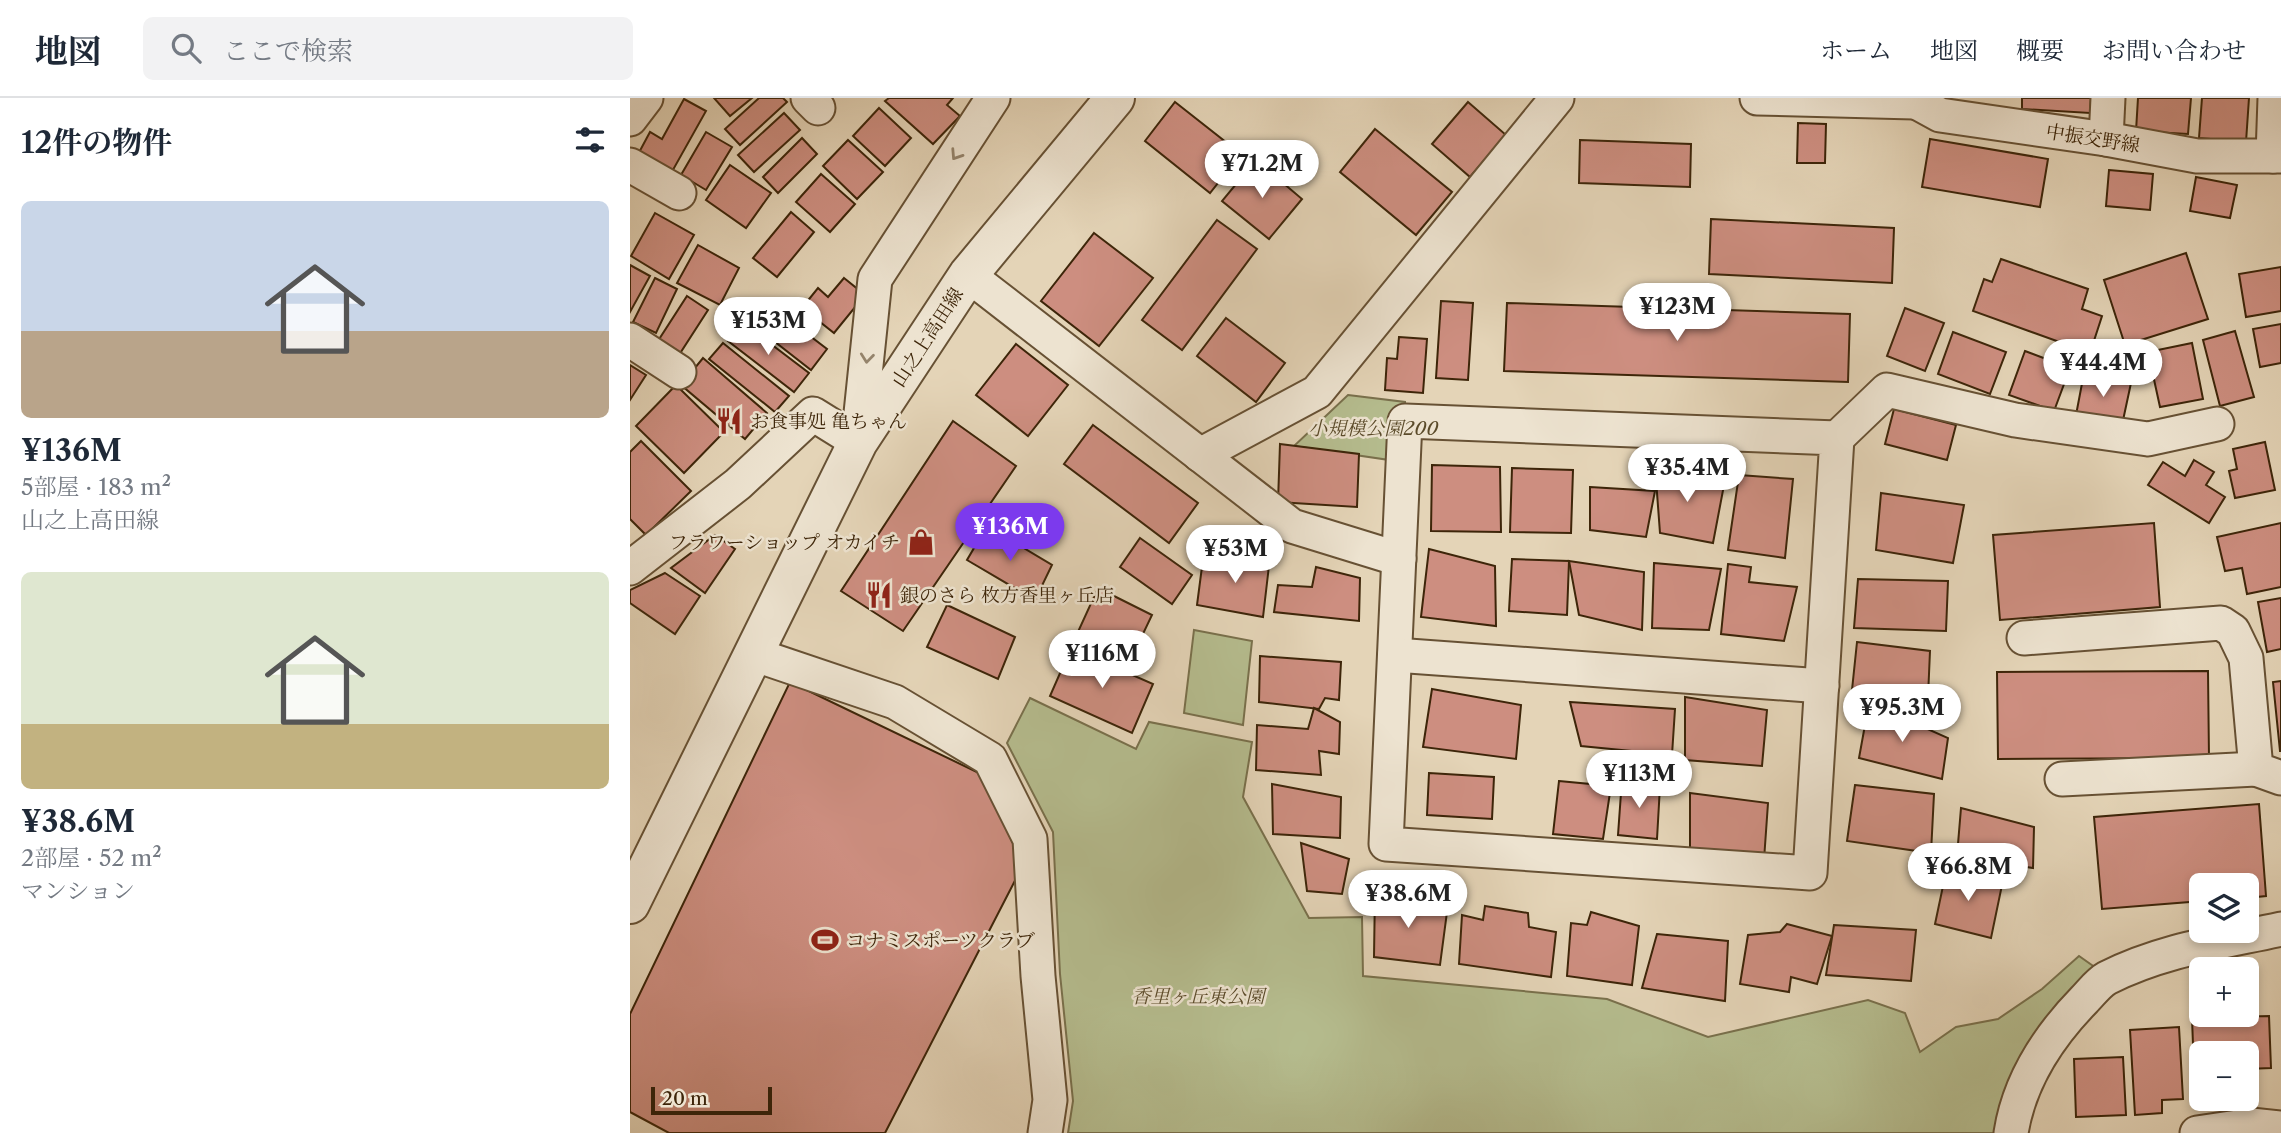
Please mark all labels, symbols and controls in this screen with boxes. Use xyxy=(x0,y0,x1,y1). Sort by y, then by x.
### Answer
search box xyxy=(143,17,633,80)
icon: search xyxy=(167,29,205,67)
text: 地図 xyxy=(35,31,101,72)
text: ここで検索 xyxy=(223,35,353,67)
text: ホーム xyxy=(1820,36,1892,65)
text: 地図 xyxy=(1930,36,1978,65)
text: 概要 xyxy=(2016,36,2064,65)
text: お問い合わせ xyxy=(2102,36,2246,65)
street label: 中振交野線 xyxy=(2044,120,2142,157)
icon: filters xyxy=(571,121,609,159)
text: 12件の物件 xyxy=(21,124,172,161)
pin: ¥71.2M xyxy=(1205,140,1319,200)
one-way arrow xyxy=(952,147,964,160)
text: ¥71.2M xyxy=(1221,149,1303,177)
icon: home xyxy=(252,246,378,372)
street label: 山之上高田線 xyxy=(887,283,968,391)
pin: ¥123M xyxy=(1628,284,1726,343)
text: ¥123M xyxy=(1638,292,1716,320)
pin: ¥153M xyxy=(719,298,817,357)
text: ¥153M xyxy=(730,306,806,334)
pin: ¥44.4M xyxy=(2046,340,2160,399)
text: ¥44.4M xyxy=(2059,348,2147,376)
one-way arrow xyxy=(859,352,874,364)
restaurant icon: お食事処 亀ちゃん xyxy=(714,406,744,436)
place label: お食事処 亀ちゃん xyxy=(750,410,907,433)
park label: 小規模公園200 xyxy=(1308,417,1439,440)
text: ¥136M xyxy=(21,432,122,469)
pin: ¥35.4M xyxy=(1630,444,1744,504)
text: ¥35.4M xyxy=(1644,453,1730,481)
text: 5部屋 · 183 m² xyxy=(21,473,171,501)
pin: ¥136M xyxy=(961,504,1059,563)
text: 山之上高田線 xyxy=(21,506,159,534)
text: ¥136M xyxy=(971,512,1049,540)
pin: ¥53M xyxy=(1194,526,1276,585)
shop icon: フラワーショップ オカイチ xyxy=(906,527,936,557)
place label: フラワーショップ オカイチ xyxy=(669,531,900,554)
text: ¥53M xyxy=(1202,534,1268,562)
restaurant icon: 銀のさら 枚方香里ヶ丘店 xyxy=(864,580,894,610)
place label: 銀のさら 枚方香里ヶ丘店 xyxy=(900,584,1114,607)
icon: home xyxy=(252,617,378,743)
pin: ¥116M xyxy=(1053,630,1151,690)
text: ¥116M xyxy=(1065,639,1139,667)
pin: ¥95.3M xyxy=(1845,684,1959,744)
text: ¥95.3M xyxy=(1859,693,1945,721)
pin: ¥113M xyxy=(1590,750,1688,810)
text: ¥113M xyxy=(1602,759,1676,787)
text: ¥38.6M xyxy=(21,803,135,840)
text: 2部屋 · 52 m² xyxy=(21,844,162,872)
pin: ¥66.8M xyxy=(1911,844,2025,903)
text: ¥66.8M xyxy=(1924,852,2012,880)
pin: ¥38.6M xyxy=(1351,870,1465,930)
map controls xyxy=(2189,873,2259,1111)
button: layers xyxy=(2189,873,2259,943)
text: マンション xyxy=(21,877,135,905)
text: ¥38.6M xyxy=(1364,879,1452,907)
sports icon: コナミスポーツクラブ xyxy=(810,925,840,955)
place label: コナミスポーツクラブ xyxy=(846,929,1035,952)
button: + xyxy=(2189,957,2259,1027)
park label: 香里ヶ丘東公園 xyxy=(1131,985,1267,1008)
button: − xyxy=(2189,1041,2259,1111)
scale bar xyxy=(651,1084,772,1116)
text: 20 m xyxy=(662,1087,708,1110)

